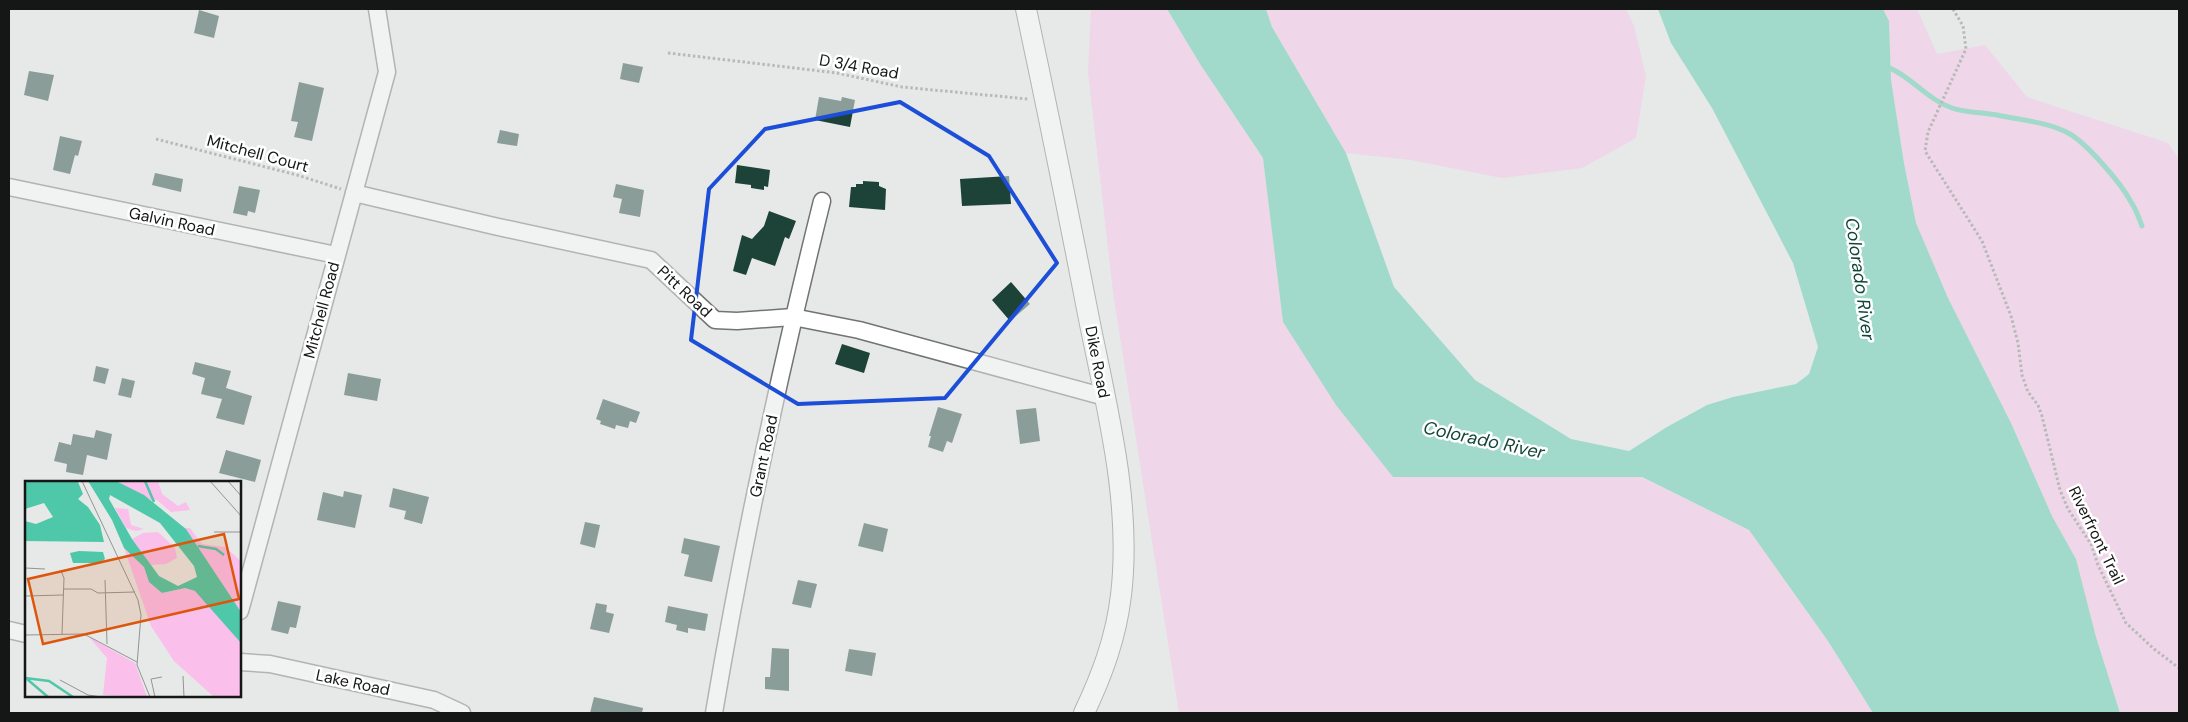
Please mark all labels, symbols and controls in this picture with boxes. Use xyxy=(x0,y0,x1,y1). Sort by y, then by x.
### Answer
street label: D 3/4 Road xyxy=(818,49,900,84)
street label: Mitchell Court xyxy=(205,130,311,177)
street label: Galvin Road xyxy=(127,202,217,241)
water label: Colorado River xyxy=(1840,216,1881,343)
street label: Mitchell Road xyxy=(298,259,344,361)
street label: Pitt Road xyxy=(653,261,716,322)
street label: Dike Road xyxy=(1080,324,1115,400)
street label: Grant Road xyxy=(745,413,782,499)
water label: Colorado River xyxy=(1421,415,1548,465)
inset map xyxy=(25,481,241,697)
street label: Riverfront Trail xyxy=(2064,483,2129,588)
street label: Lake Road xyxy=(314,664,392,701)

